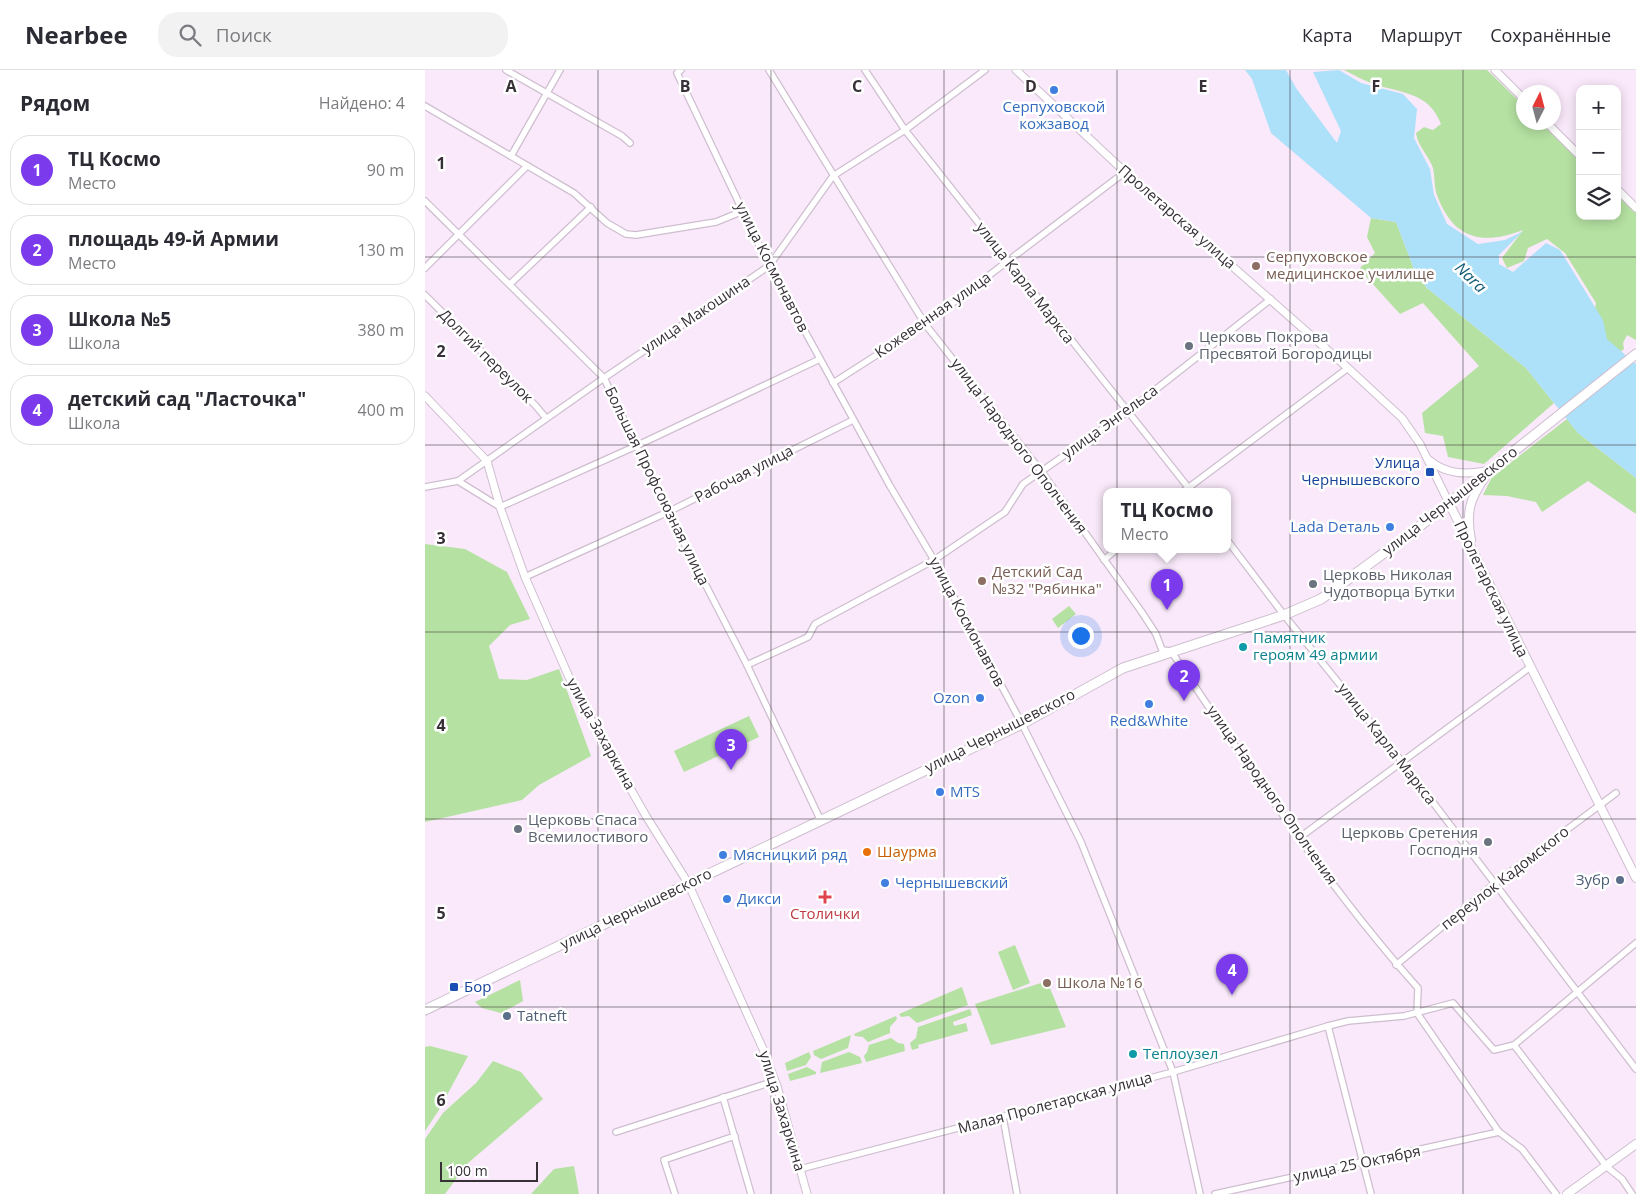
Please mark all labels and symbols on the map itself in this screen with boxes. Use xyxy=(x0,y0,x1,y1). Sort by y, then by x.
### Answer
text: A xyxy=(505,75,517,97)
text: B xyxy=(680,75,690,97)
text: C xyxy=(852,75,862,97)
text: D xyxy=(1025,75,1037,97)
text: E xyxy=(1199,75,1208,97)
text: F xyxy=(1372,75,1380,97)
marker: Серпуховской кожзавод xyxy=(1048,84,1060,96)
north arrow xyxy=(1516,85,1561,130)
place label: Серпуховской кожзавод xyxy=(1003,96,1105,133)
text: 1 xyxy=(436,152,446,174)
street label: Пролетарская улица xyxy=(1115,160,1241,273)
street label: улица Космонавтов xyxy=(731,198,814,335)
street label: улица Карла Маркса xyxy=(972,218,1080,347)
place label: Серпуховское медицинское училище xyxy=(1266,246,1434,283)
water label: Nara xyxy=(1451,257,1491,297)
marker: Серпуховское медицинское училище xyxy=(1250,260,1262,272)
street label: Кожевенная улица xyxy=(870,267,994,362)
street label: улица Макошина xyxy=(637,270,753,358)
street label: Долгий переулок xyxy=(435,304,538,407)
place label: Церковь Покрова Пресвятой Богородицы xyxy=(1199,326,1372,363)
text: 2 xyxy=(436,340,446,362)
marker: Церковь Покрова Пресвятой Богородицы xyxy=(1183,340,1195,352)
street label: улица Народного Ополчения xyxy=(947,354,1092,537)
street label: улица Энгельса xyxy=(1057,380,1161,463)
street label: Большая Профсоюзная улица xyxy=(601,383,715,588)
street label: Рабочая улица xyxy=(691,440,796,507)
street label: улица Чернышевского xyxy=(1378,441,1521,559)
place label: Улица Чернышевского xyxy=(1301,452,1420,489)
marker: Улица Чернышевского xyxy=(1424,466,1436,478)
place label: Lada Dеталь xyxy=(1290,516,1380,536)
street label: Пролетарская улица xyxy=(1450,517,1534,660)
marker: Lada Dеталь xyxy=(1384,521,1396,533)
text: 3 xyxy=(436,527,446,549)
street label: улица Космонавтов xyxy=(925,553,1010,690)
place label: Детский Сад №32 "Рябинка" xyxy=(992,561,1102,598)
place label: Церковь Николая Чудотворца Бутки xyxy=(1323,564,1455,601)
pin: 1 xyxy=(1151,569,1183,610)
marker: Детский Сад №32 "Рябинка" xyxy=(976,575,988,587)
marker: Церковь Николая Чудотворца Бутки xyxy=(1307,578,1319,590)
your location xyxy=(1068,623,1094,649)
place label: Памятник героям 49 армии xyxy=(1253,627,1378,664)
marker: Памятник героям 49 армии xyxy=(1237,641,1249,653)
pin: 2 xyxy=(1168,660,1200,701)
street label: улица Захаркина xyxy=(563,674,641,793)
street label: улица Карла Маркса xyxy=(1334,679,1442,808)
street label: улица Чернышевского xyxy=(921,683,1078,777)
place label: Ozon xyxy=(933,687,970,707)
marker: Ozon xyxy=(974,692,986,704)
marker: Red&White xyxy=(1143,698,1155,710)
street label: улица Народного Ополчения xyxy=(1203,701,1343,888)
place label: Red&White xyxy=(1110,710,1188,730)
text: 4 xyxy=(436,714,446,736)
pin: 3 xyxy=(715,729,747,770)
place label: MTS xyxy=(950,781,980,801)
marker: MTS xyxy=(934,786,946,798)
place label: Церковь Спаса Всемилостивого xyxy=(528,809,648,846)
street label: переулок Кадомского xyxy=(1436,821,1573,934)
place label: Церковь Сретения Господня xyxy=(1341,822,1478,859)
marker: Церковь Спаса Всемилостивого xyxy=(512,823,524,835)
marker: Церковь Сретения Господня xyxy=(1482,836,1494,848)
place label: Шаурма xyxy=(877,841,937,861)
place label: Мясницкий ряд xyxy=(733,844,848,864)
marker: Шаурма xyxy=(861,846,873,858)
marker: Мясницкий ряд xyxy=(717,849,729,861)
street label: улица Чернышевского xyxy=(557,863,715,953)
place label: Зубр xyxy=(1576,869,1610,889)
place label: Чернышевский xyxy=(895,872,1008,892)
marker: Зубр xyxy=(1614,874,1626,886)
marker: Чернышевский xyxy=(879,877,891,889)
place label: Дикси xyxy=(737,888,781,908)
marker: Столички xyxy=(819,891,831,903)
marker: Дикси xyxy=(721,893,733,905)
text: 5 xyxy=(436,902,446,924)
place label: Столички xyxy=(790,903,860,923)
pin: 4 xyxy=(1216,954,1248,995)
place label: Школа №16 xyxy=(1057,972,1143,992)
place label: Бор xyxy=(464,976,491,996)
marker: Школа №16 xyxy=(1041,977,1053,989)
marker: Бор xyxy=(448,981,460,993)
place label: Tatneft xyxy=(517,1005,567,1025)
marker: Tatneft xyxy=(501,1010,513,1022)
place label: Теплоузел xyxy=(1143,1043,1218,1063)
street label: улица Захаркина xyxy=(755,1048,811,1173)
marker: Теплоузел xyxy=(1127,1048,1139,1060)
street label: Малая Пролетарская улица xyxy=(955,1066,1154,1138)
text: 6 xyxy=(436,1089,446,1111)
street label: улица 25 Октября xyxy=(1291,1140,1422,1186)
scale bar xyxy=(440,1159,537,1182)

